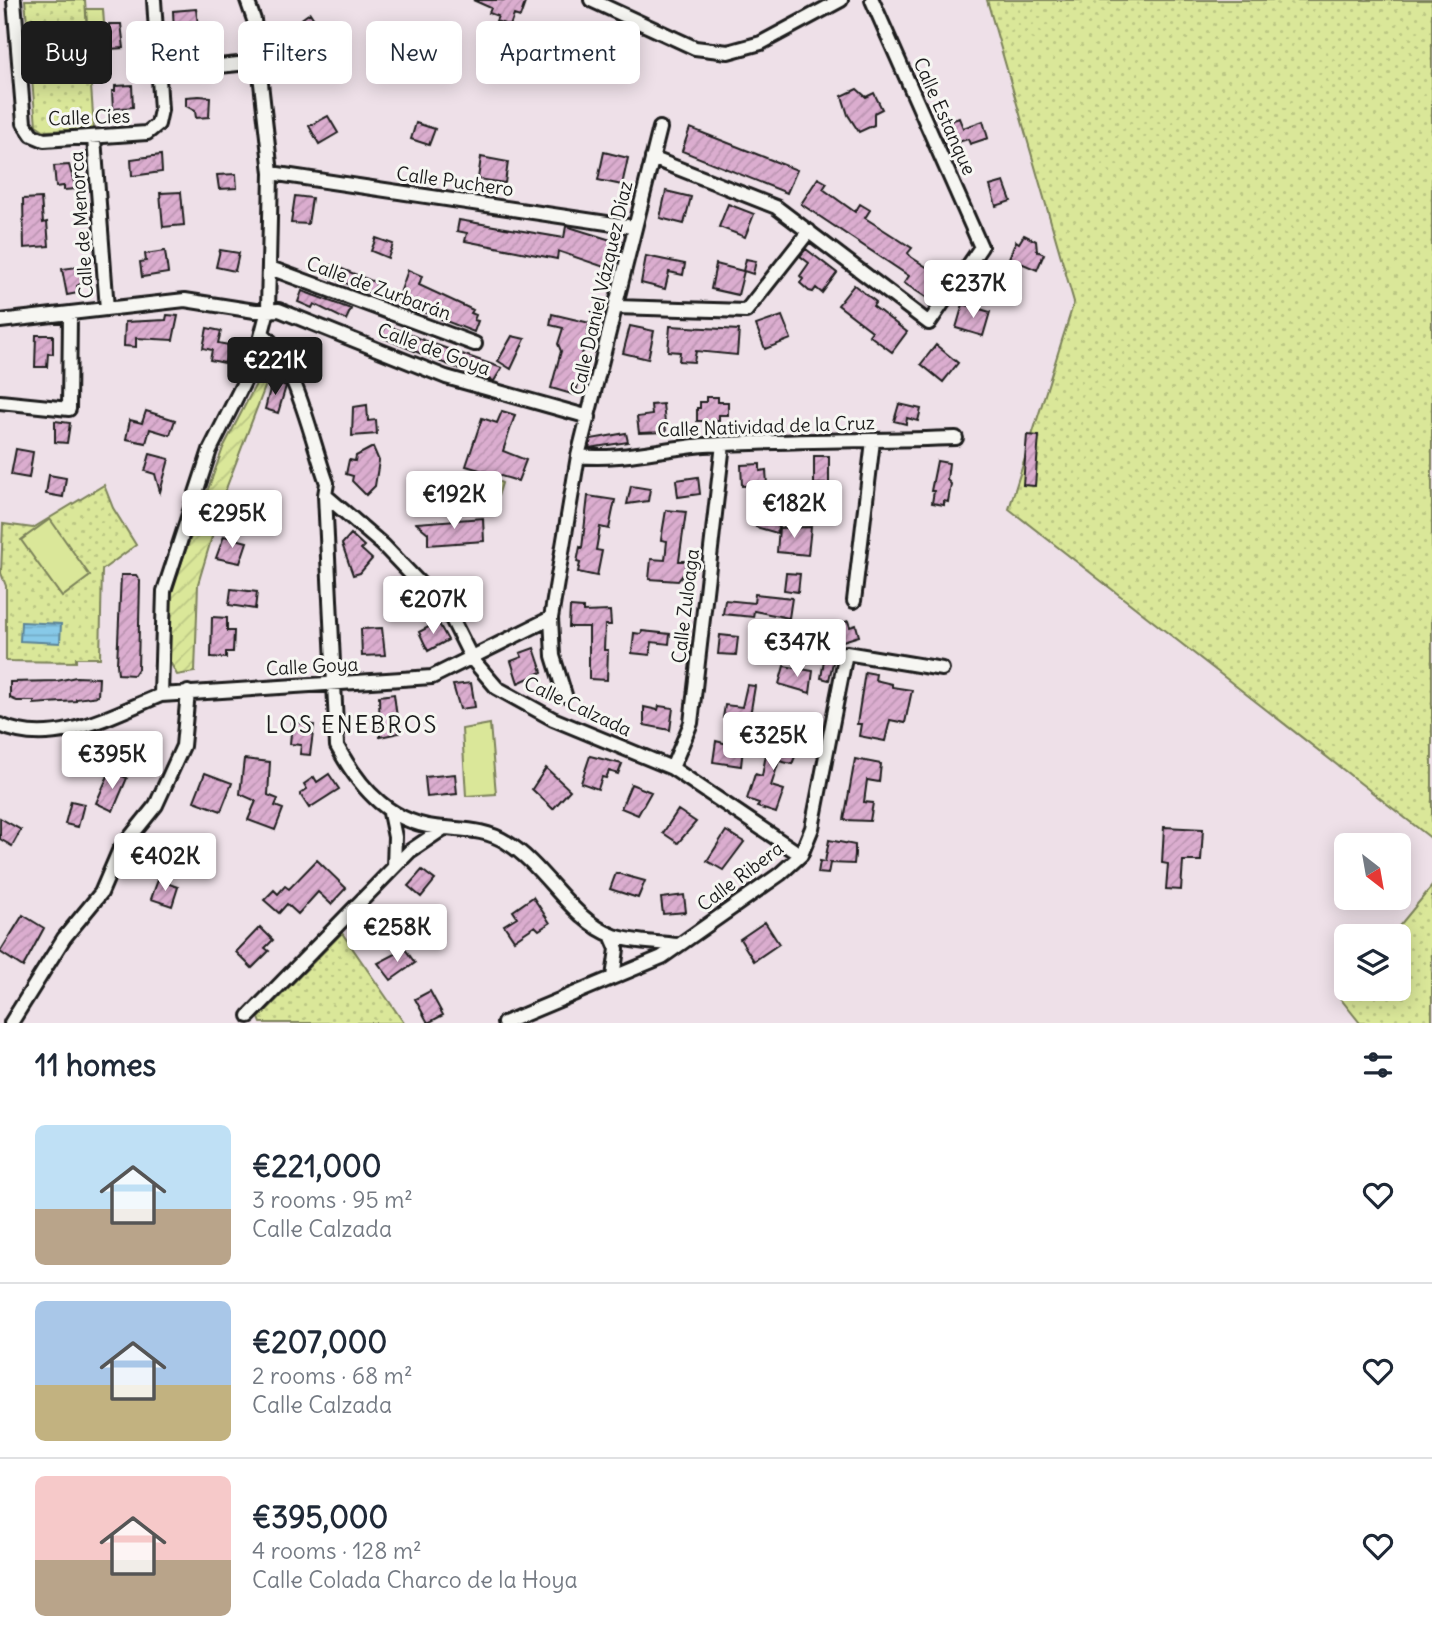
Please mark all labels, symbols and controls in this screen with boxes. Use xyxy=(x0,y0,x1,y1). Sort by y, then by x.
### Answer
chip: Buy xyxy=(21,21,112,84)
chip: Rent xyxy=(126,21,224,84)
chip: Filters xyxy=(238,21,352,84)
chip: New xyxy=(366,21,462,84)
chip: Apartment xyxy=(476,21,640,84)
street label: Calle Estanque xyxy=(908,53,982,179)
street label: Calle Cíes xyxy=(48,104,130,130)
street label: Calle de Menorca xyxy=(64,150,98,299)
street label: Calle Puchero xyxy=(395,161,515,201)
street label: Calle Daniel Vázquez Díaz xyxy=(565,179,637,397)
street label: Calle de Zurbarán xyxy=(303,251,455,325)
pin: €237K xyxy=(924,260,1022,320)
text: €237K xyxy=(940,268,1006,297)
street label: Calle de Goya xyxy=(374,317,494,381)
pin: €221K xyxy=(226,338,324,397)
text: €221K xyxy=(243,345,307,374)
street label: Calle Natividad de la Cruz xyxy=(657,410,875,442)
pin: €192K xyxy=(405,472,503,531)
text: €192K xyxy=(422,479,486,508)
pin: €182K xyxy=(745,480,843,540)
text: €182K xyxy=(762,488,826,517)
pin: €295K xyxy=(183,490,281,550)
text: €295K xyxy=(198,498,266,527)
street label: Calle Zuloaga xyxy=(666,547,704,665)
pin: €207K xyxy=(384,576,482,636)
text: €207K xyxy=(399,584,467,613)
pin: €347K xyxy=(748,620,846,679)
text: €347K xyxy=(764,627,830,656)
street label: Calle Goya xyxy=(265,652,359,680)
street label: Calle Calzada xyxy=(521,671,636,741)
district label: LOS ENEBROS xyxy=(266,710,438,739)
pin: €325K xyxy=(724,712,822,772)
text: €325K xyxy=(739,720,807,749)
pin: €395K xyxy=(63,732,161,791)
text: €395K xyxy=(78,739,146,768)
north arrow xyxy=(1334,833,1410,910)
map controls xyxy=(1334,833,1411,1001)
pin: €402K xyxy=(116,834,214,893)
street label: Calle Ribera xyxy=(692,836,788,916)
text: €402K xyxy=(130,841,200,870)
pin: €258K xyxy=(348,904,446,964)
text: €258K xyxy=(363,912,431,941)
button: layers xyxy=(1334,924,1411,1001)
text: 11 homes xyxy=(35,1046,156,1084)
icon: filters xyxy=(1359,1046,1397,1084)
text: €221,000 xyxy=(252,1147,382,1185)
icon: home xyxy=(91,1153,175,1237)
icon: heart xyxy=(1359,1176,1397,1214)
text: 3 rooms · 95 m² xyxy=(252,1185,413,1214)
text: Calle Calzada xyxy=(252,1214,392,1243)
text: €207,000 xyxy=(252,1323,387,1361)
icon: home xyxy=(91,1329,175,1413)
icon: heart xyxy=(1359,1352,1397,1390)
text: 2 rooms · 68 m² xyxy=(252,1361,413,1390)
text: Calle Calzada xyxy=(252,1390,392,1419)
text: €395,000 xyxy=(252,1498,388,1536)
icon: home xyxy=(91,1504,175,1588)
icon: heart xyxy=(1359,1527,1397,1565)
text: 4 rooms · 128 m² xyxy=(252,1536,422,1565)
text: Calle Colada Charco de la Hoya xyxy=(252,1565,578,1594)

